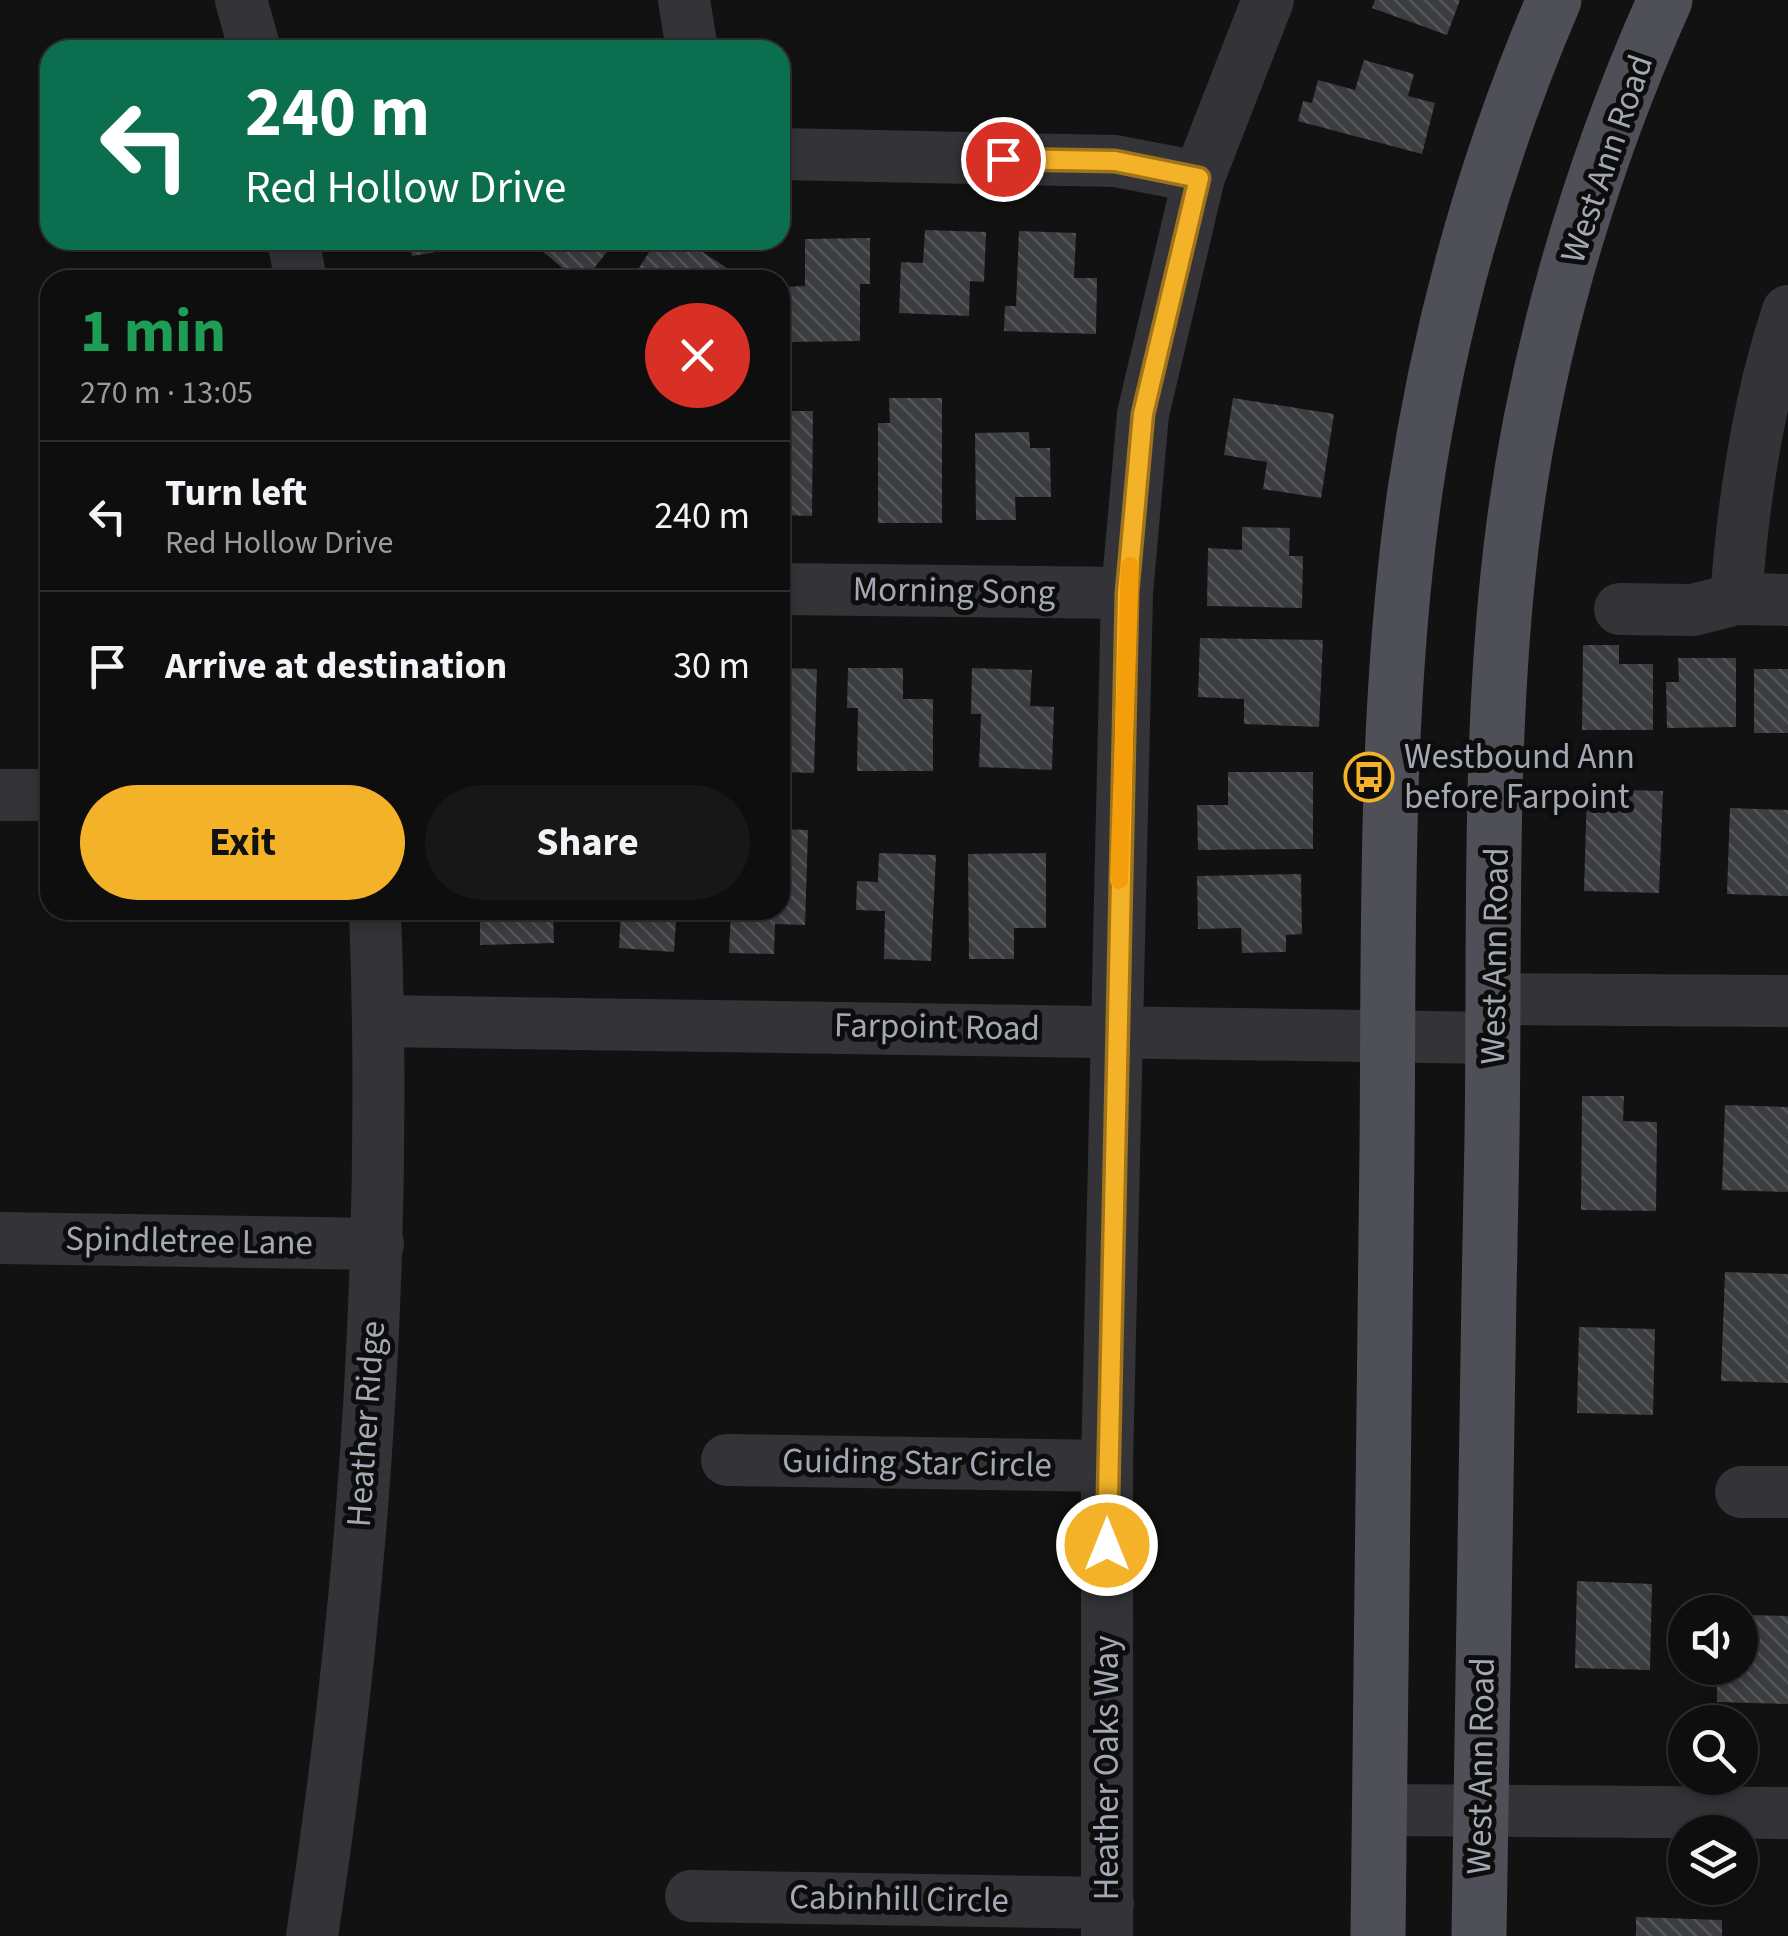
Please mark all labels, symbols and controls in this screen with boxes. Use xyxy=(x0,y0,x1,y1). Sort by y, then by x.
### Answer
street label: West Ann Road xyxy=(1548,48,1666,270)
text: 240 m xyxy=(245,63,430,163)
icon: left xyxy=(80,80,210,210)
pin xyxy=(961,117,1046,202)
icon: arrive xyxy=(976,132,1031,187)
text: Red Hollow Drive xyxy=(245,156,566,220)
text: 1 min xyxy=(80,290,226,375)
button: close xyxy=(645,303,750,408)
text: 270 m · 13:05 xyxy=(80,370,253,416)
text: Turn left xyxy=(165,466,307,520)
icon: left xyxy=(80,489,135,544)
text: 240 m xyxy=(654,489,750,543)
text: Red Hollow Drive xyxy=(165,520,393,566)
street label: Morning Song xyxy=(852,564,1056,618)
icon: arrive xyxy=(80,639,135,694)
text: Arrive at destination xyxy=(165,639,507,693)
text: 30 m xyxy=(673,639,750,693)
place label: Westbound Ann before Farpoint xyxy=(1404,732,1635,822)
bus stop icon: Westbound Ann before Farpoint xyxy=(1343,751,1395,803)
button: Exit xyxy=(80,785,405,900)
button: Share xyxy=(425,785,750,900)
street label: West Ann Road xyxy=(1468,847,1522,1065)
street label: Farpoint Road xyxy=(834,1000,1040,1054)
street label: Spindletree Lane xyxy=(65,1214,313,1268)
street label: Heather Ridge xyxy=(334,1319,398,1529)
street label: Guiding Star Circle xyxy=(782,1436,1052,1490)
position arrow xyxy=(1055,1493,1159,1597)
map controls xyxy=(1668,1595,1758,1905)
button: sound xyxy=(1668,1595,1758,1685)
street label: Heather Oaks Way xyxy=(1082,1635,1132,1901)
street label: West Ann Road xyxy=(1454,1657,1508,1875)
button: search xyxy=(1668,1705,1758,1795)
button: layers xyxy=(1668,1815,1758,1905)
street label: Cabinhill Circle xyxy=(789,1872,1009,1926)

